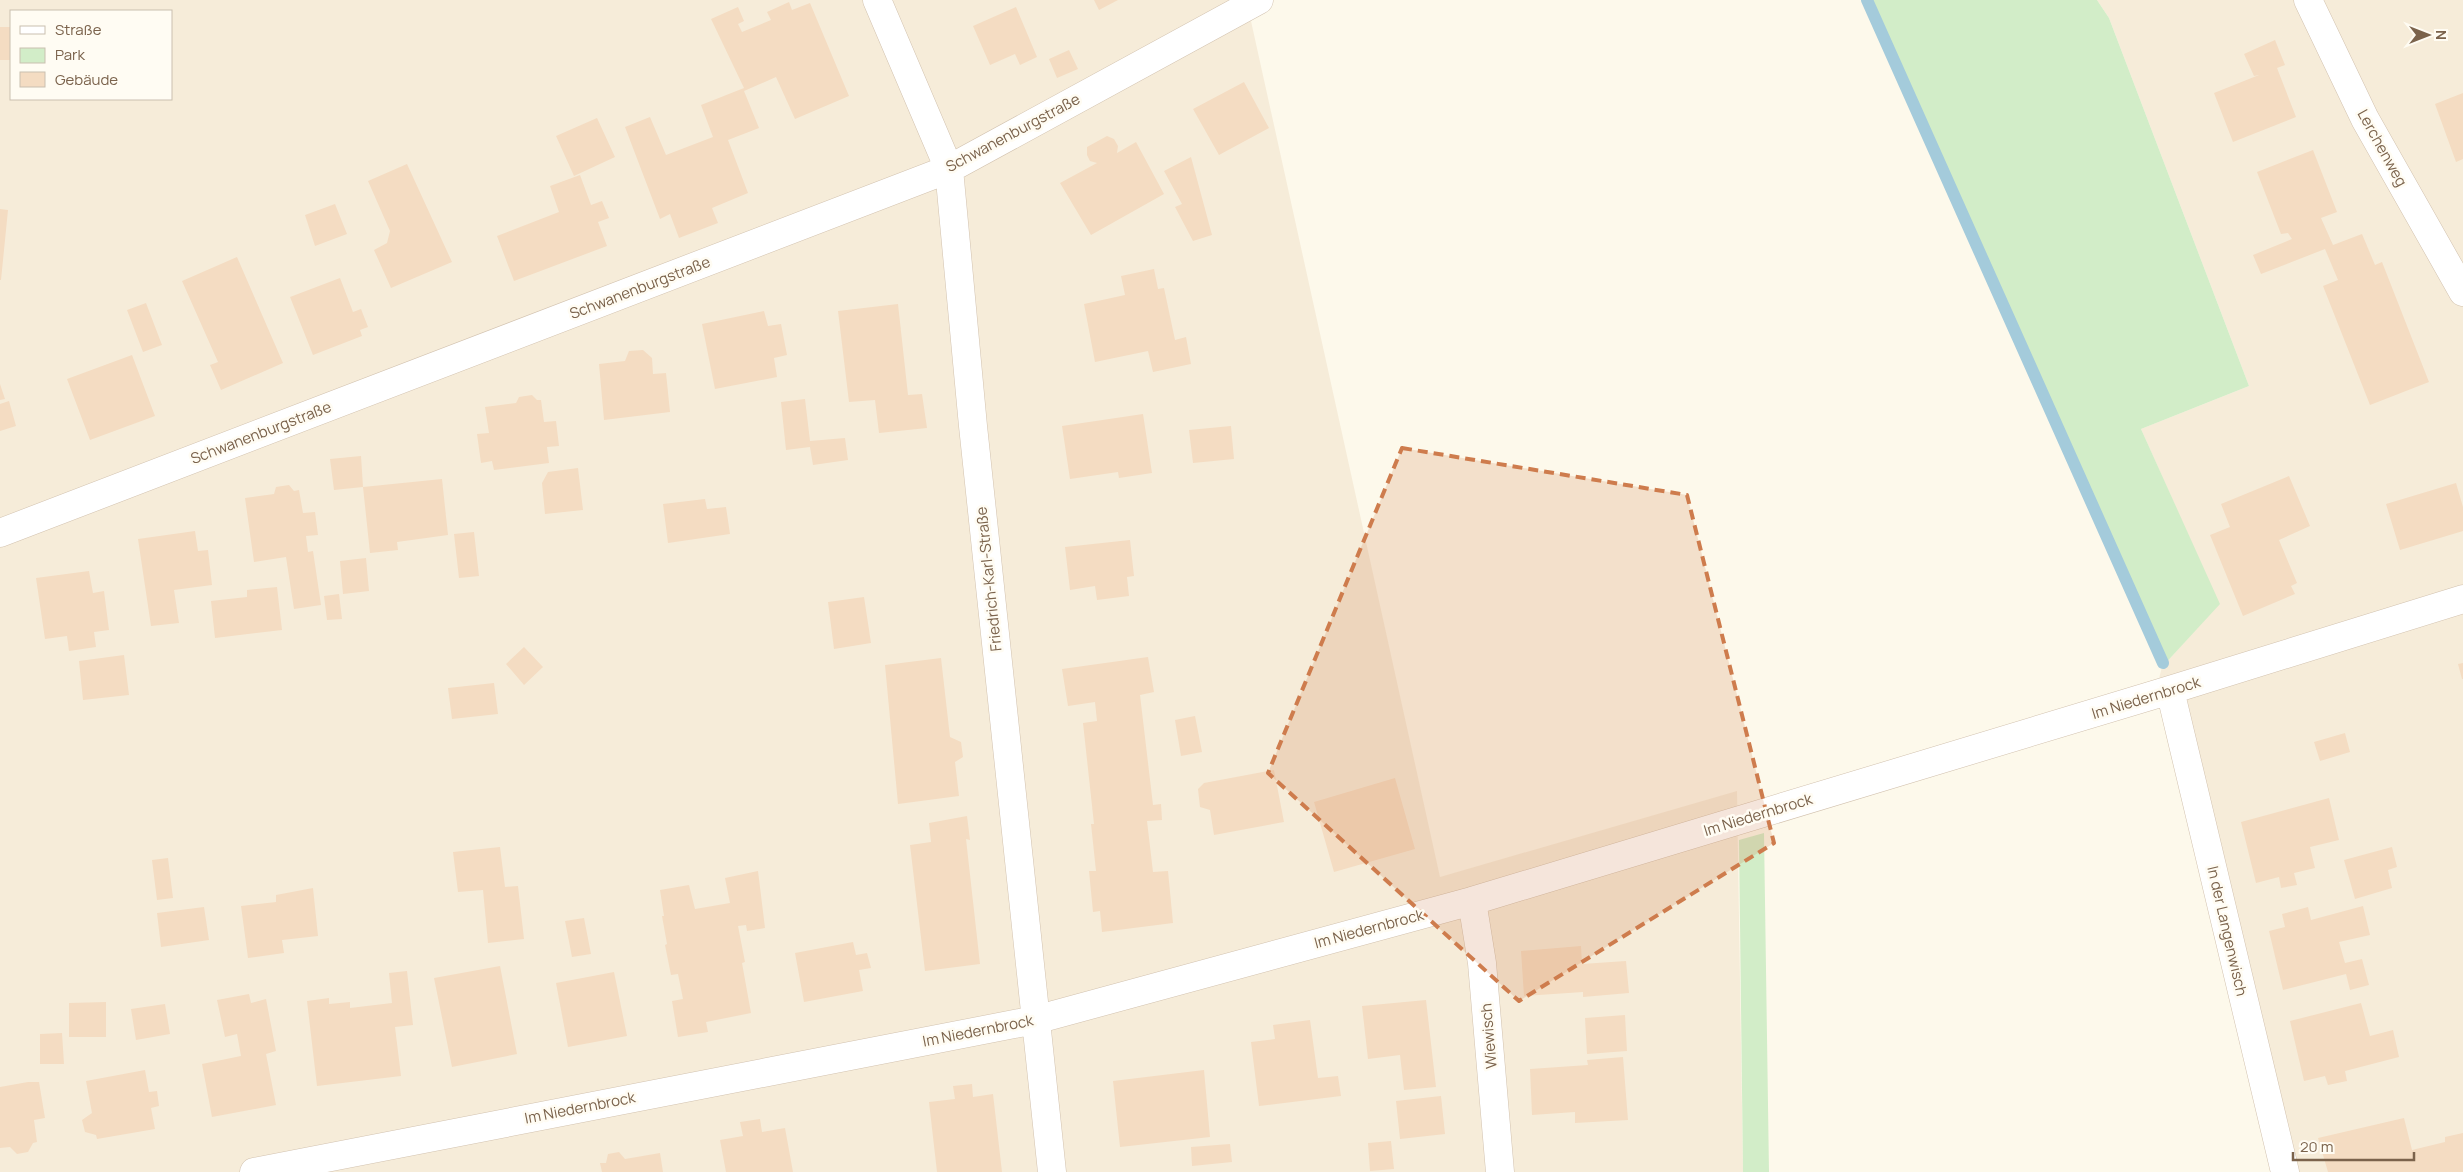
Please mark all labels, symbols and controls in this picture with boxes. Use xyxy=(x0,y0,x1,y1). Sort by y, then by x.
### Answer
legend xyxy=(10,10,172,100)
north arrow xyxy=(2403,10,2453,60)
text: Straße xyxy=(55,19,102,40)
text: N xyxy=(2432,30,2451,40)
text: Park xyxy=(55,44,85,65)
text: Gebäude xyxy=(55,69,118,90)
street label: Schwanenburgstraße xyxy=(942,88,1084,177)
street label: Lerchenweg xyxy=(2353,105,2412,190)
street label: Schwanenburgstraße xyxy=(566,251,713,324)
street label: Schwanenburgstraße xyxy=(187,396,334,469)
street label: Friedrich-Karl-Straße xyxy=(970,505,1007,652)
street label: Im Niedernbrock xyxy=(2089,671,2203,724)
street label: Im Niedernbrock xyxy=(1701,788,1815,841)
street label: In der Langenwisch xyxy=(2202,864,2253,998)
street label: Im Niedernbrock xyxy=(1312,904,1426,953)
street label: Wiewisch xyxy=(1475,1002,1502,1070)
street label: Im Niedernbrock xyxy=(921,1009,1036,1052)
street label: Im Niedernbrock xyxy=(523,1086,638,1129)
scale bar xyxy=(2293,1130,2414,1162)
text: 20 m xyxy=(2300,1136,2333,1157)

